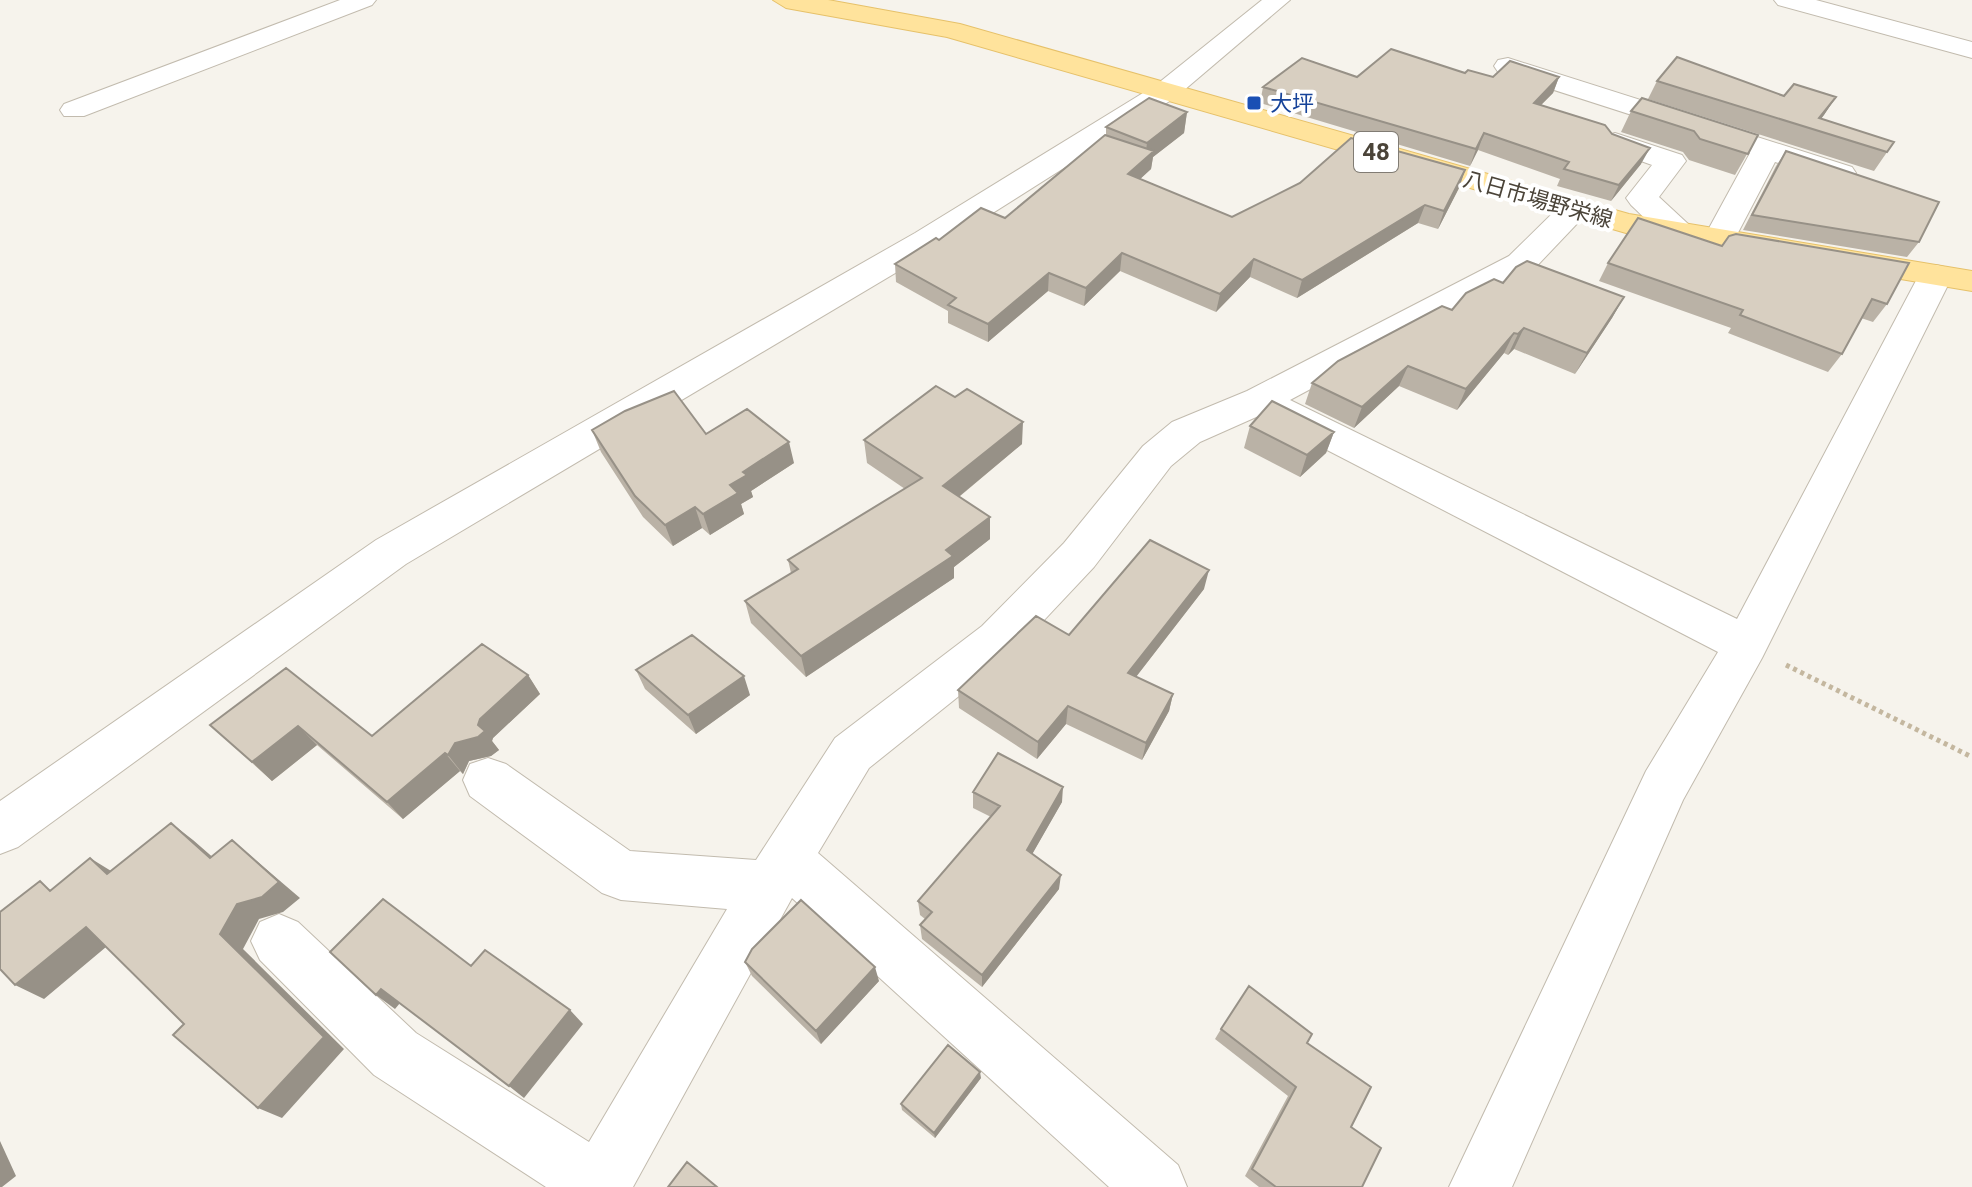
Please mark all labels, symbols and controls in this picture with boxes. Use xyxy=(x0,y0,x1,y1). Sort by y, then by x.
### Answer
place label: 大坪 xyxy=(1270,91,1314,116)
marker: 大坪 xyxy=(1245,94,1263,112)
road number: 48 xyxy=(1354,132,1398,172)
street label: 八日市場野栄線 xyxy=(1460,166,1615,233)

